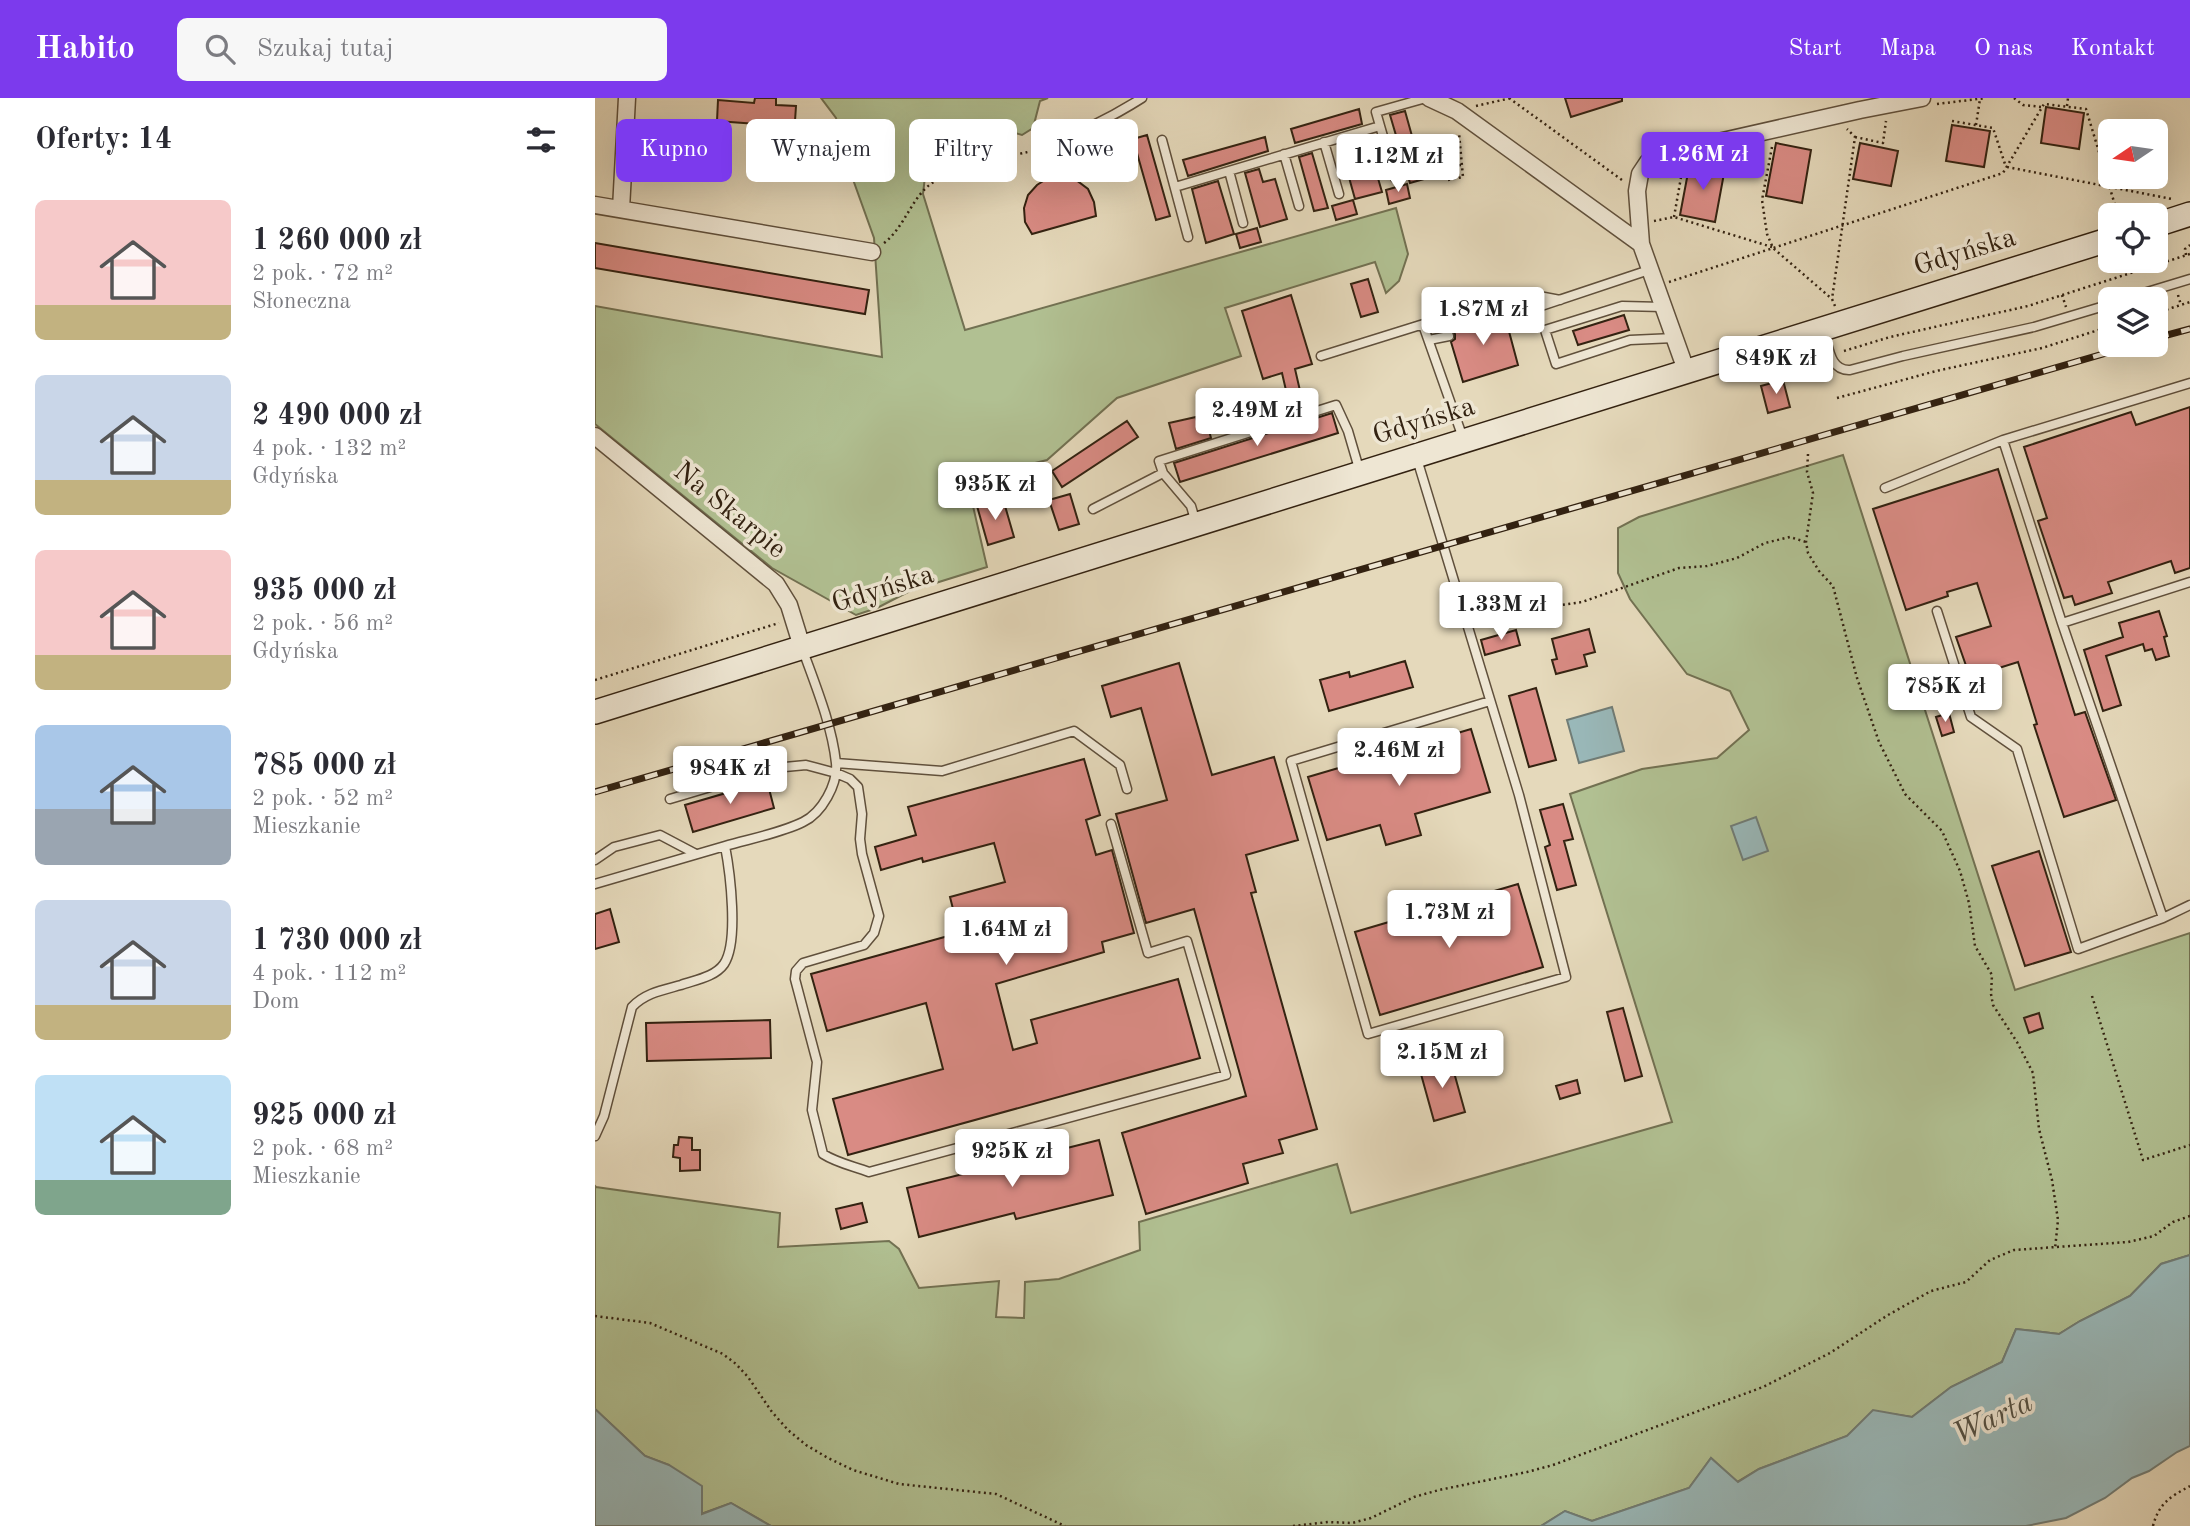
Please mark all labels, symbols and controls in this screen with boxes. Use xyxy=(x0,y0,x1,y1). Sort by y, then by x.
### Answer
search box xyxy=(177,18,667,81)
icon: search xyxy=(201,30,239,68)
text: Habito xyxy=(35,33,135,66)
text: Szukaj tutaj xyxy=(257,36,393,62)
text: Start xyxy=(1788,37,1842,61)
text: Mapa xyxy=(1880,37,1936,61)
text: O nas xyxy=(1974,37,2033,61)
text: Kontakt xyxy=(2071,37,2155,61)
chip: Kupno xyxy=(616,119,732,182)
chip: Wynajem xyxy=(746,119,895,182)
chip: Filtry xyxy=(909,119,1017,182)
chip: Nowe xyxy=(1031,119,1138,182)
north arrow xyxy=(2098,119,2168,189)
map controls xyxy=(2098,119,2168,357)
icon: filters xyxy=(522,121,560,159)
text: Oferty: 14 xyxy=(35,125,172,155)
pin: 1.26M zł xyxy=(1631,132,1775,192)
pin: 1.12M zł xyxy=(1326,134,1470,194)
text: 1.26M zł xyxy=(1657,143,1749,166)
text: 1.12M zł xyxy=(1352,145,1444,168)
button: locate xyxy=(2098,203,2168,273)
street label: Gdyńska xyxy=(1911,224,2020,282)
text: 1 260 000 zł xyxy=(252,226,422,256)
icon: home xyxy=(91,228,175,312)
text: 2 pok. · 72 m² xyxy=(252,262,393,285)
button: layers xyxy=(2098,287,2168,357)
pin: 1.87M zł xyxy=(1411,288,1555,347)
text: Słoneczna xyxy=(252,290,351,313)
text: 1.87M zł xyxy=(1437,298,1529,321)
pin: 849K zł xyxy=(1711,336,1841,396)
text: 849K zł xyxy=(1735,347,1817,370)
pin: 2.49M zł xyxy=(1185,388,1329,448)
street label: Gdyńska xyxy=(1370,393,1479,451)
text: 2.49M zł xyxy=(1211,399,1303,422)
text: 2 490 000 zł xyxy=(252,401,422,431)
icon: home xyxy=(91,403,175,487)
text: 4 pok. · 132 m² xyxy=(252,437,406,460)
street label: Na Skarpie xyxy=(668,458,790,564)
pin: 935K zł xyxy=(930,462,1060,522)
text: Gdyńska xyxy=(252,465,338,488)
text: 935K zł xyxy=(954,473,1036,496)
street label: Gdyńska xyxy=(829,561,938,619)
text: 935 000 zł xyxy=(252,576,396,606)
icon: home xyxy=(91,578,175,662)
pin: 1.33M zł xyxy=(1429,582,1573,642)
text: 1.33M zł xyxy=(1455,593,1547,616)
text: 2 pok. · 56 m² xyxy=(252,612,393,635)
text: Gdyńska xyxy=(252,640,338,663)
pin: 785K zł xyxy=(1880,664,2010,724)
text: 785K zł xyxy=(1904,675,1986,698)
pin: 2.46M zł xyxy=(1327,728,1471,788)
text: 2.46M zł xyxy=(1353,739,1445,762)
pin: 984K zł xyxy=(665,746,795,806)
text: 785 000 zł xyxy=(252,751,396,781)
icon: home xyxy=(91,753,175,837)
text: 984K zł xyxy=(689,757,771,780)
text: 2 pok. · 52 m² xyxy=(252,787,393,810)
text: Mieszkanie xyxy=(252,815,361,838)
pin: 1.73M zł xyxy=(1377,890,1521,950)
text: 1.73M zł xyxy=(1403,901,1495,924)
pin: 1.64M zł xyxy=(934,908,1078,967)
text: 1.64M zł xyxy=(960,918,1052,941)
text: 1 730 000 zł xyxy=(252,926,422,956)
icon: home xyxy=(91,928,175,1012)
text: 4 pok. · 112 m² xyxy=(252,962,406,985)
text: Dom xyxy=(252,990,300,1013)
pin: 2.15M zł xyxy=(1370,1030,1514,1090)
text: 2.15M zł xyxy=(1396,1041,1488,1064)
text: 925 000 zł xyxy=(252,1101,396,1131)
icon: home xyxy=(91,1103,175,1187)
pin: 925K zł xyxy=(947,1130,1077,1189)
text: 2 pok. · 68 m² xyxy=(252,1137,393,1160)
text: 925K zł xyxy=(971,1140,1053,1163)
text: Mieszkanie xyxy=(252,1165,361,1188)
water label: Warta xyxy=(1948,1388,2038,1450)

